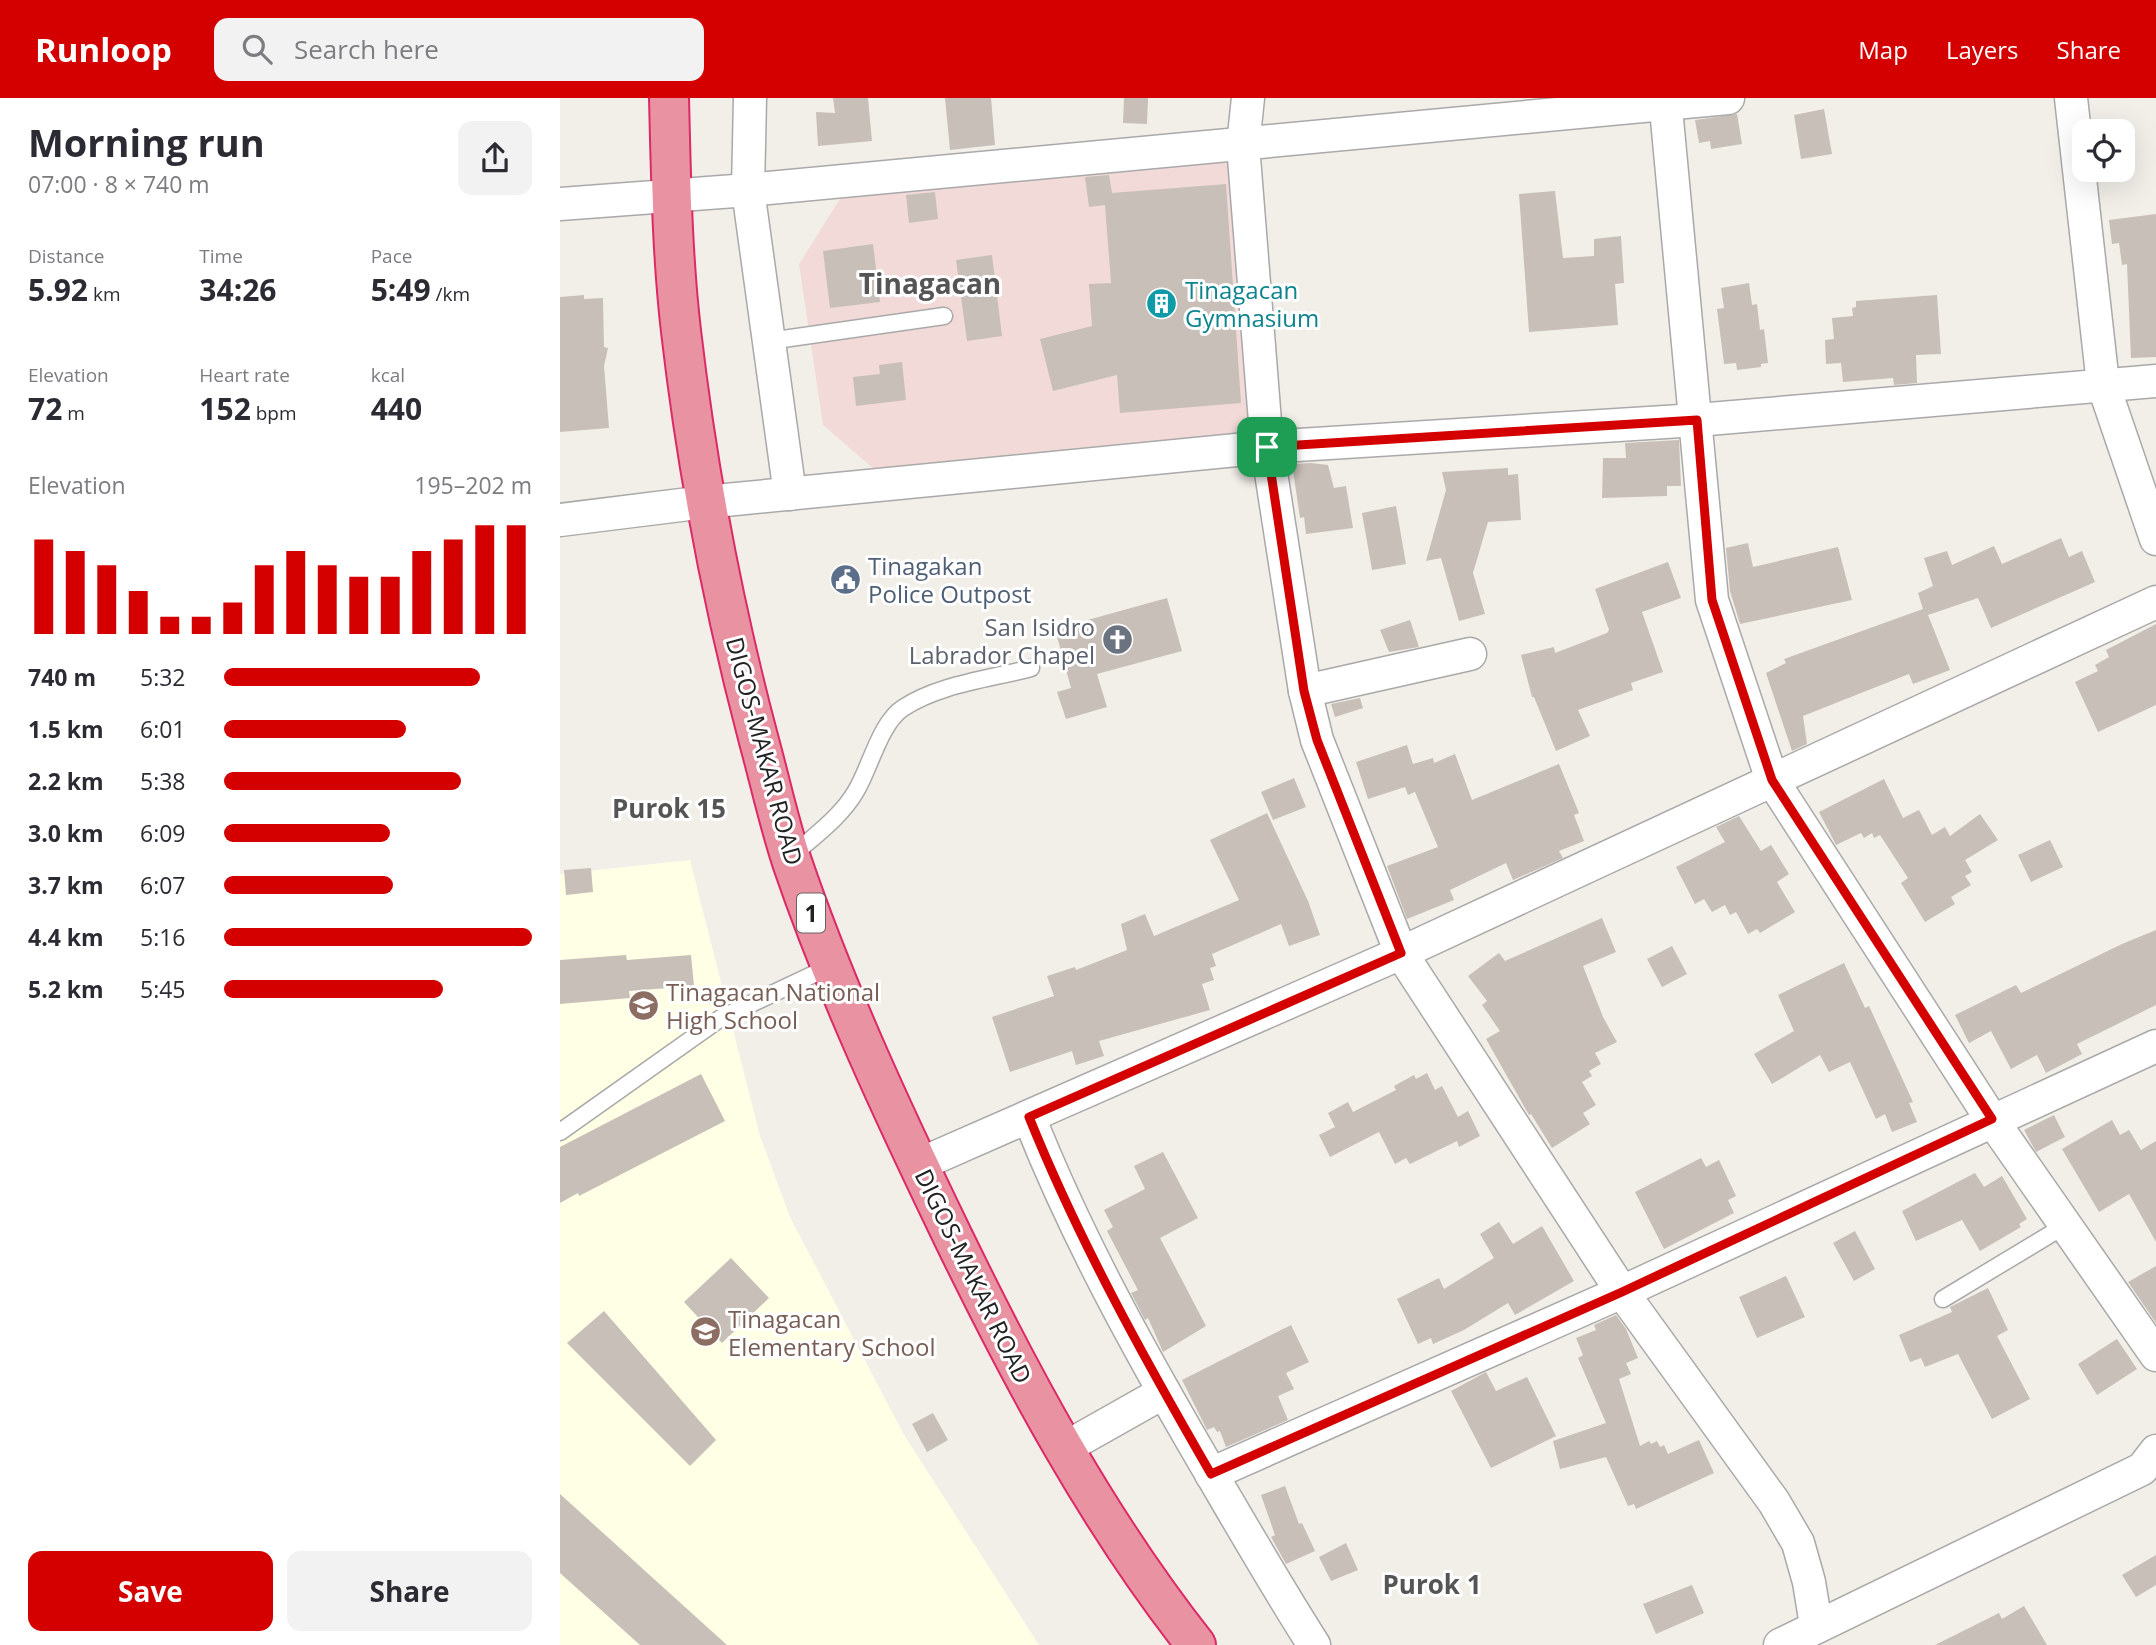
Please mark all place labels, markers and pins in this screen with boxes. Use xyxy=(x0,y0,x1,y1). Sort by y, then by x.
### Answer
place label: Tinagacan Gymnasium xyxy=(1185,273,1319,334)
building icon: Tinagacan Gymnasium xyxy=(1145,286,1179,320)
pin xyxy=(1237,417,1297,477)
place label: Tinagakan Police Outpost xyxy=(868,549,1031,610)
public building icon: Tinagakan Police Outpost xyxy=(828,562,862,596)
place label: San Isidro Labrador Chapel xyxy=(909,610,1095,671)
church icon: San Isidro Labrador Chapel xyxy=(1101,623,1135,657)
place label: Tinagacan National High School xyxy=(666,975,880,1036)
school or university icon: Tinagacan National High School xyxy=(626,988,660,1022)
place label: Tinagacan Elementary School xyxy=(728,1302,936,1363)
school or university icon: Tinagacan Elementary School xyxy=(688,1315,722,1349)

